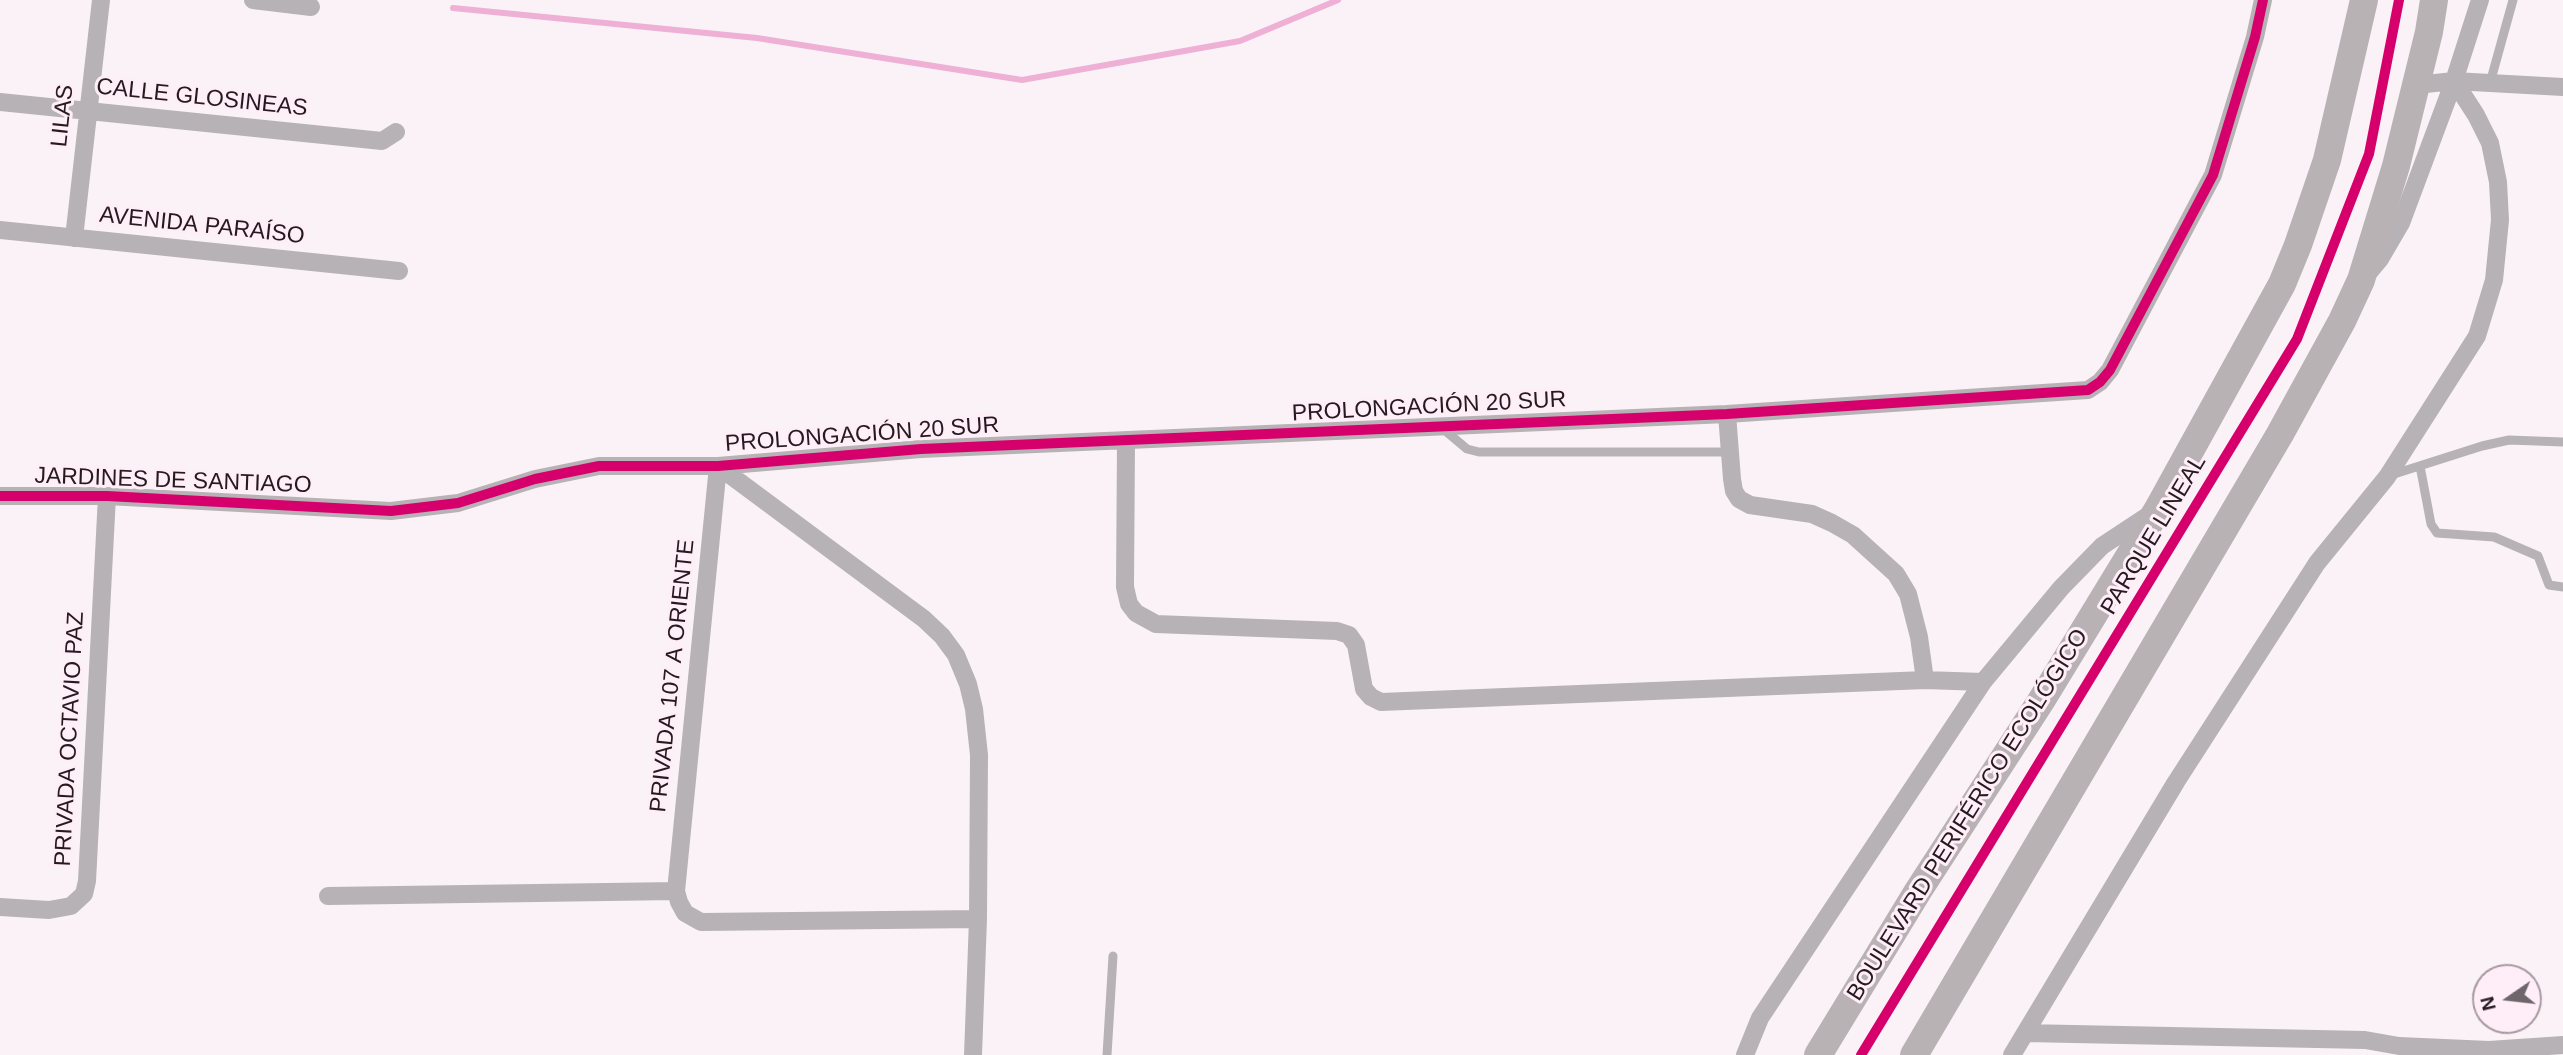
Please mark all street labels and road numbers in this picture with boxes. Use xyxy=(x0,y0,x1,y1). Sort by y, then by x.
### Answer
street label: CALLE GLOSINEAS xyxy=(95,73,309,123)
street label: LILAS xyxy=(46,83,80,149)
street label: AVENIDA PARAÍSO xyxy=(98,201,306,251)
street label: PROLONGACIÓN 20 SUR xyxy=(1291,386,1567,428)
street label: PROLONGACIÓN 20 SUR xyxy=(724,412,1000,458)
street label: PARQUE LINEAL xyxy=(2096,450,2212,620)
street label: JARDINES DE SANTIAGO xyxy=(34,462,312,500)
street label: PRIVADA 107 A ORIENTE xyxy=(645,538,701,814)
street label: PRIVADA OCTAVIO PAZ xyxy=(50,611,90,867)
street label: BOULEVARD PERIFÉRICO ECOLÓGICO xyxy=(1842,624,2094,1006)

